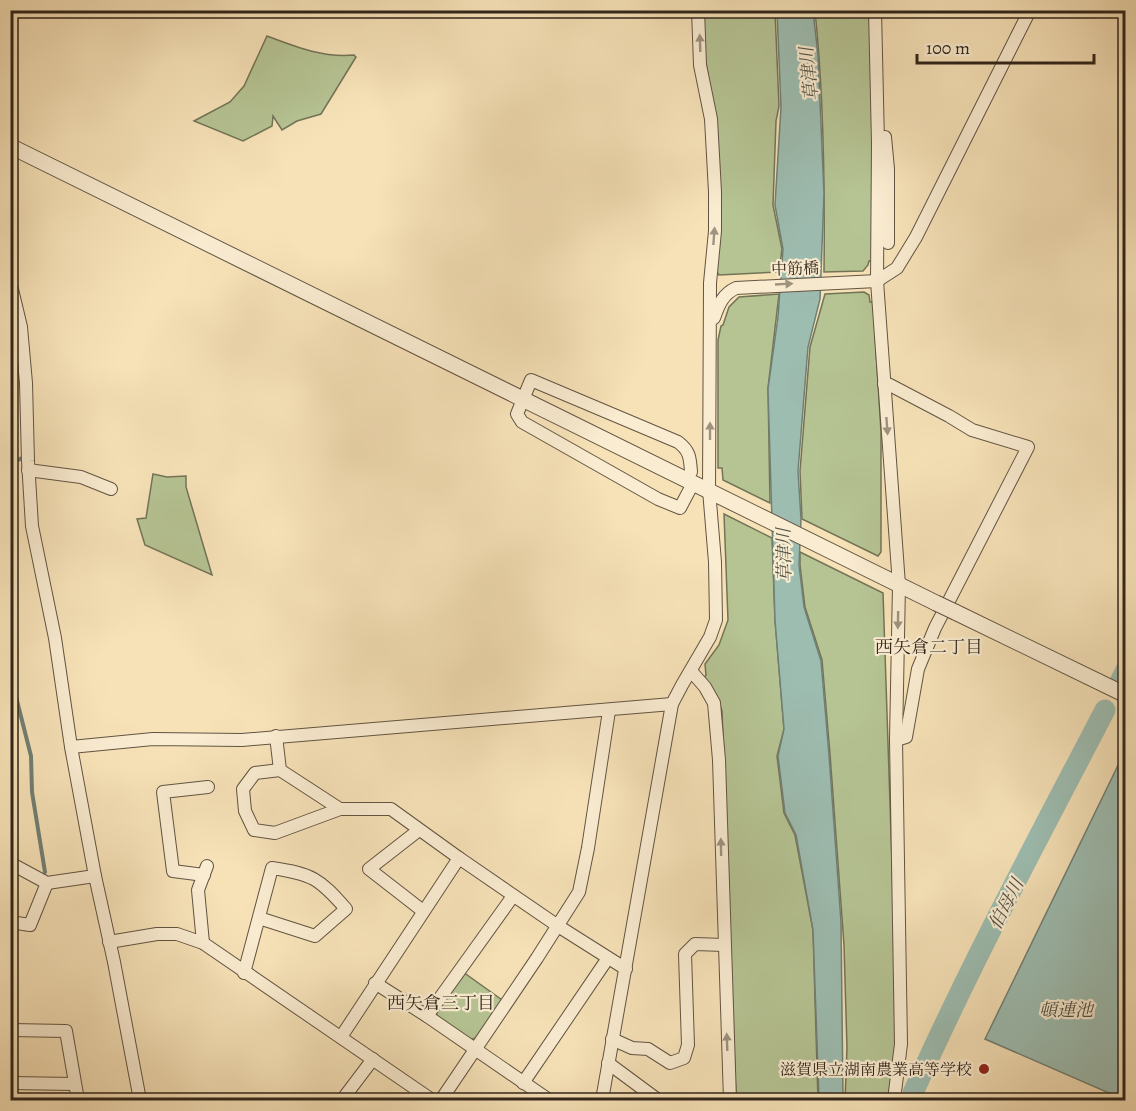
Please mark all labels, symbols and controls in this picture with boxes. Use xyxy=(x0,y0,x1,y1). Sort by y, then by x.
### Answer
scale bar xyxy=(917,27,1094,65)
one-way arrow xyxy=(695,33,704,52)
text: 100 m xyxy=(926,36,970,60)
water label: 草津川 xyxy=(794,44,824,102)
one-way arrow xyxy=(710,227,719,246)
street label: 中筋橋 xyxy=(771,257,819,281)
one-way arrow xyxy=(775,280,794,289)
one-way arrow xyxy=(882,416,892,435)
one-way arrow xyxy=(706,422,715,441)
water label: 草津川 xyxy=(771,526,796,582)
one-way arrow xyxy=(893,611,903,630)
district label: 西矢倉二丁目 xyxy=(875,635,983,659)
one-way arrow xyxy=(716,838,726,857)
water label: 伯母川 xyxy=(983,873,1030,934)
district label: 西矢倉三丁目 xyxy=(387,991,495,1015)
water label: 頓連池 xyxy=(1039,998,1095,1022)
one-way arrow xyxy=(723,1033,732,1052)
place label: 滋賀県立湖南農業高等学校 xyxy=(780,1059,972,1081)
marker: 滋賀県立湖南農業高等学校 xyxy=(977,1062,991,1076)

